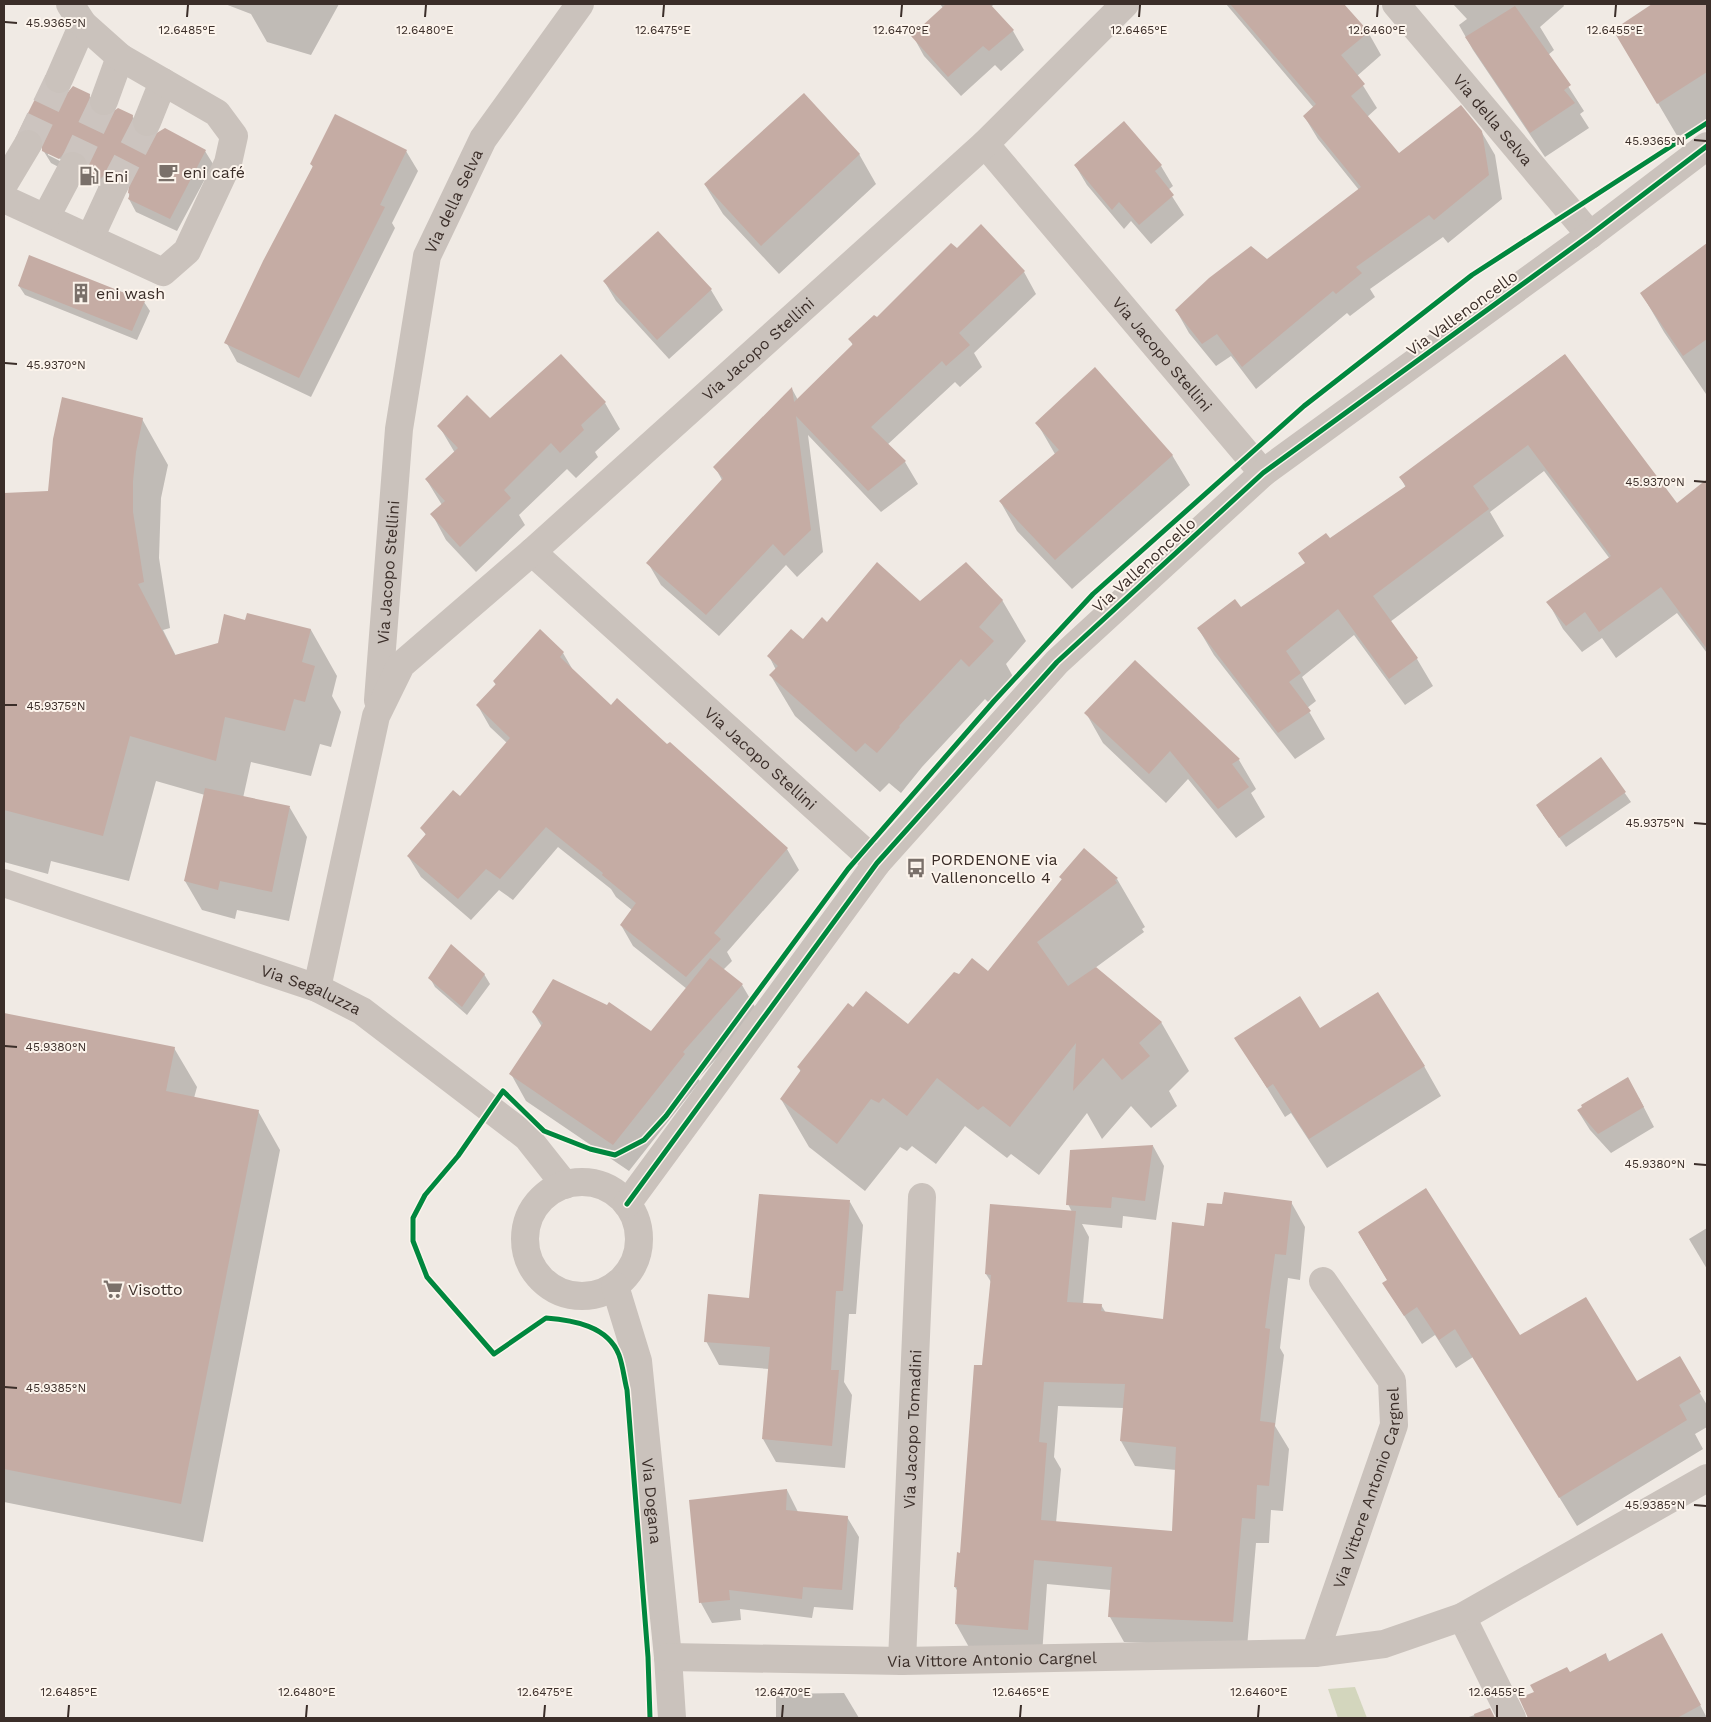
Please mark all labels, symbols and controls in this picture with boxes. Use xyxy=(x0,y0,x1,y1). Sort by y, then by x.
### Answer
text: 45.9365°N xyxy=(26,16,86,30)
text: 12.6485°E xyxy=(159,23,216,37)
text: 12.6480°E xyxy=(396,23,454,37)
text: 12.6475°E xyxy=(635,23,691,37)
text: 12.6470°E xyxy=(873,23,929,37)
text: 12.6465°E xyxy=(1111,23,1168,37)
text: 12.6460°E xyxy=(1348,23,1406,37)
text: 12.6455°E xyxy=(1587,23,1644,37)
street label: Via della Selva xyxy=(1449,70,1537,169)
text: 45.9365°N xyxy=(1625,134,1685,148)
street label: Via della Selva xyxy=(420,146,486,256)
cafe icon: eni café xyxy=(157,161,179,183)
place label: eni café xyxy=(183,163,245,182)
fuel station icon: Eni xyxy=(78,165,100,187)
place label: Eni xyxy=(104,167,128,186)
street label: Via Vallenoncello xyxy=(1403,266,1521,360)
building icon: eni wash xyxy=(70,282,92,304)
place label: eni wash xyxy=(96,284,165,303)
street label: Via Jacopo Stellini xyxy=(698,293,818,404)
street label: Via Jacopo Stellini xyxy=(1109,293,1216,415)
text: 45.9370°N xyxy=(26,358,86,372)
text: 45.9370°N xyxy=(1625,475,1685,489)
street label: Via Jacopo Stellini xyxy=(373,500,403,645)
street label: Via Vallenoncello xyxy=(1088,514,1200,616)
text: 45.9375°N xyxy=(26,699,86,713)
street label: Via Jacopo Stellini xyxy=(701,703,821,814)
text: 45.9375°N xyxy=(1625,816,1685,830)
place label: PORDENONE via Vallenoncello 4 xyxy=(931,850,1057,887)
bus stop icon: PORDENONE via Vallenoncello 4 xyxy=(905,857,927,879)
street label: Via Segaluzza xyxy=(258,960,364,1018)
text: 45.9380°N xyxy=(26,1040,86,1054)
text: 45.9380°N xyxy=(1625,1157,1685,1171)
supermarket icon: Visotto xyxy=(102,1278,124,1300)
place label: Visotto xyxy=(128,1280,183,1299)
street label: Via Jacopo Tomadini xyxy=(899,1349,925,1509)
text: 45.9385°N xyxy=(26,1381,86,1395)
street label: Via Vittore Antonio Cargnel xyxy=(1329,1387,1404,1591)
street label: Via Dogana xyxy=(638,1457,666,1545)
text: 45.9385°N xyxy=(1625,1498,1685,1512)
street label: Via Vittore Antonio Cargnel xyxy=(887,1648,1097,1671)
text: 12.6485°E xyxy=(41,1685,98,1699)
text: 12.6480°E xyxy=(278,1685,336,1699)
text: 12.6475°E xyxy=(517,1685,573,1699)
text: 12.6470°E xyxy=(755,1685,811,1699)
text: 12.6465°E xyxy=(993,1685,1050,1699)
text: 12.6460°E xyxy=(1230,1685,1288,1699)
text: 12.6455°E xyxy=(1469,1685,1526,1699)

